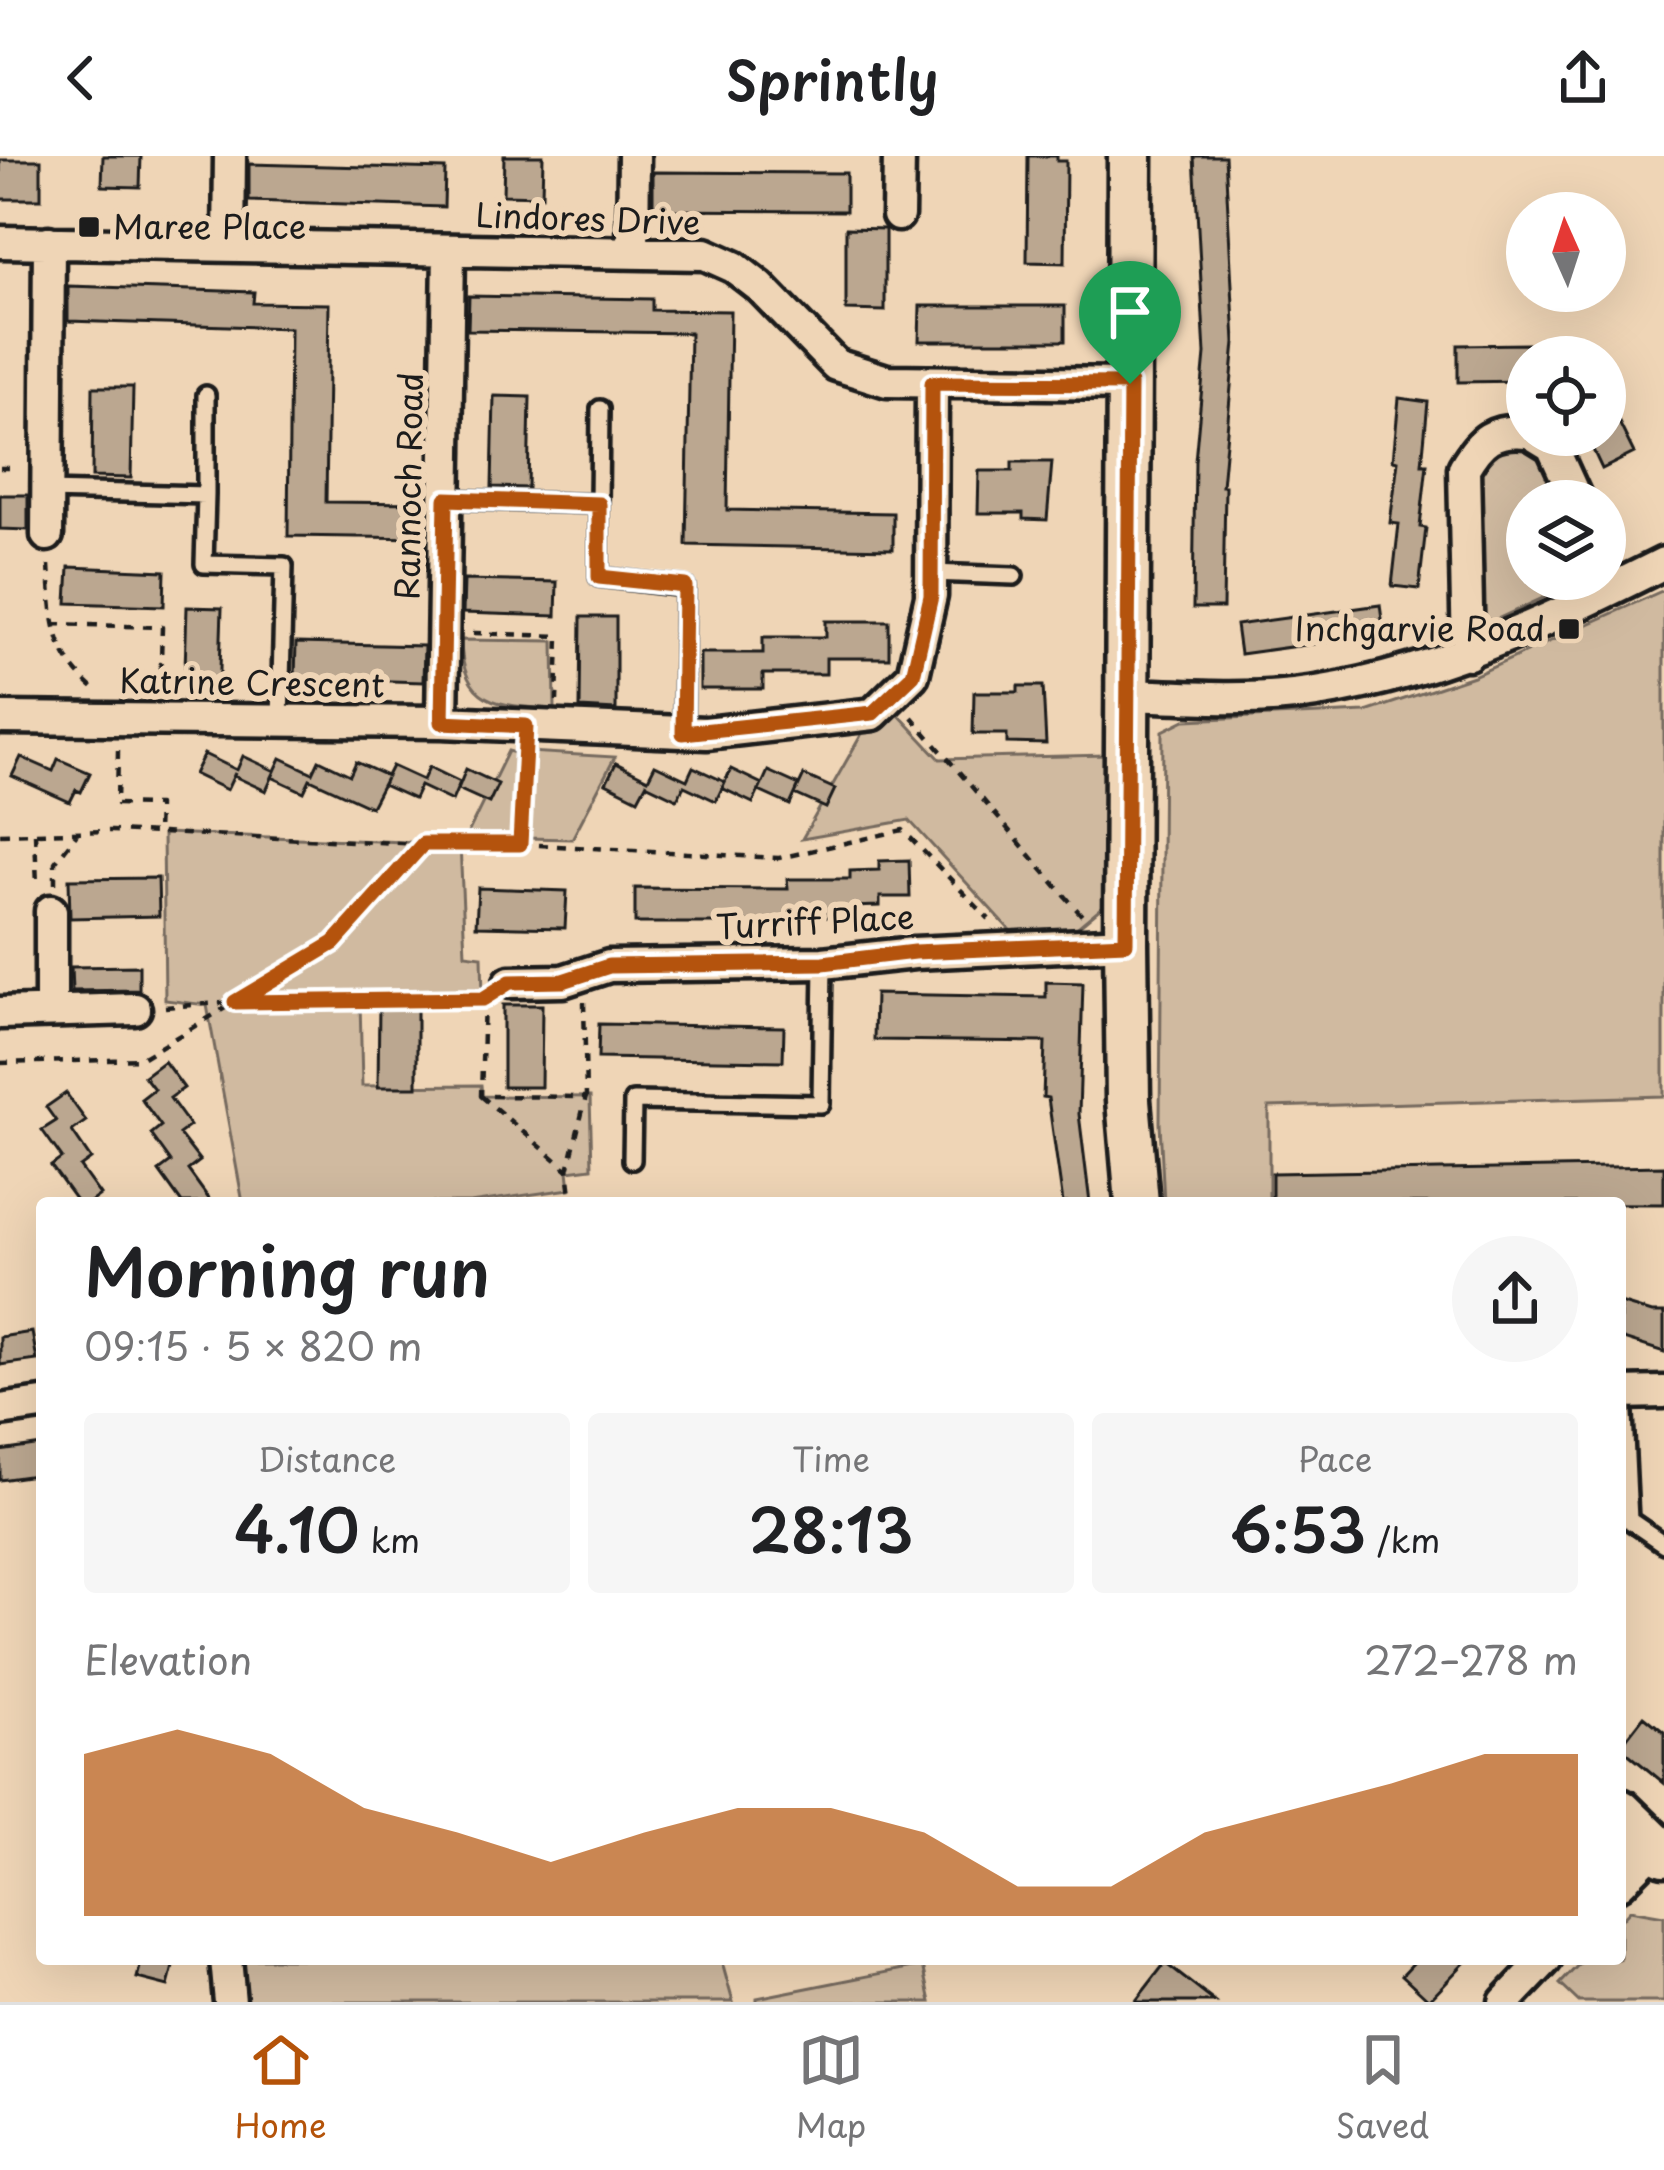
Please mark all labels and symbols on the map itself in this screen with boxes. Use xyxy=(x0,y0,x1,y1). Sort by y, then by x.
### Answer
street label: Lindores Drive xyxy=(475,188,701,246)
north arrow xyxy=(1506,192,1626,312)
place label: Maree Place xyxy=(113,200,306,250)
marker: Maree Place xyxy=(76,214,102,240)
pin xyxy=(1079,261,1181,384)
street label: Rannoch Road xyxy=(380,372,434,600)
place label: Inchgarvie Road xyxy=(1295,602,1545,652)
marker: Inchgarvie Road xyxy=(1556,616,1582,642)
street label: Katrine Crescent xyxy=(119,654,385,708)
street label: Turriff Place xyxy=(714,890,915,950)

